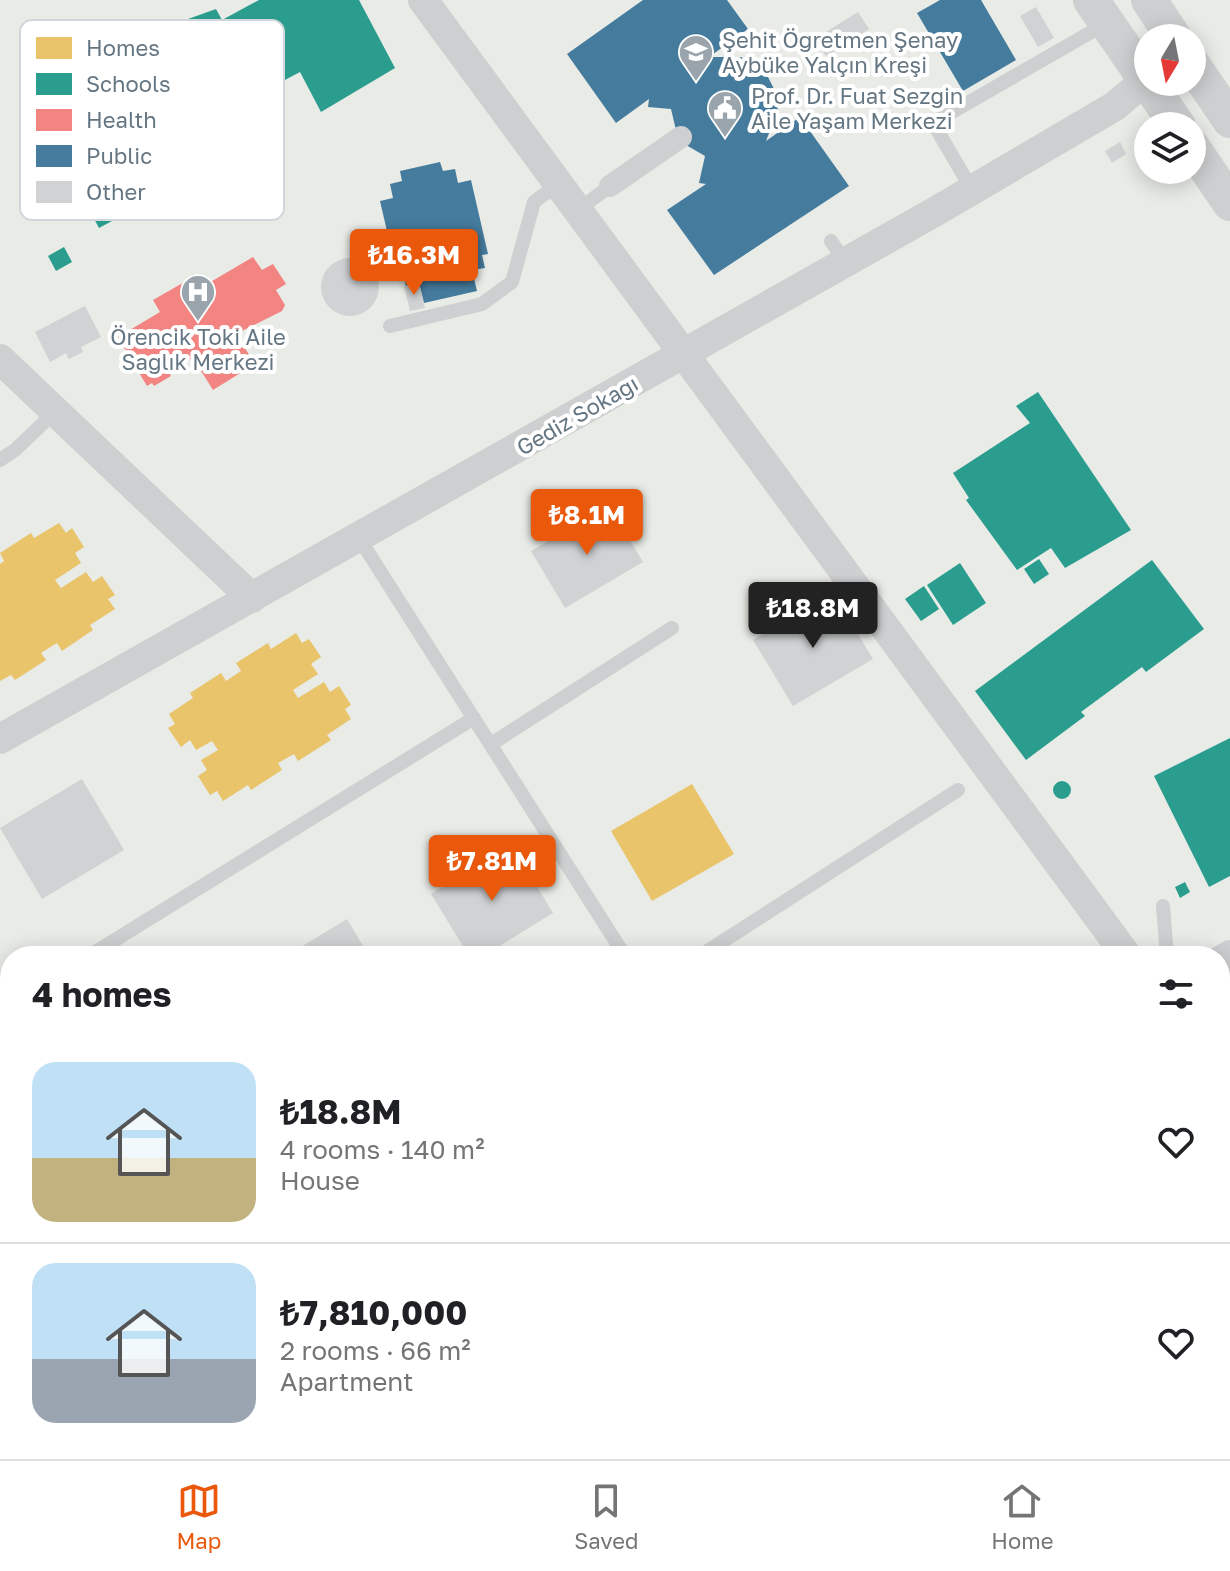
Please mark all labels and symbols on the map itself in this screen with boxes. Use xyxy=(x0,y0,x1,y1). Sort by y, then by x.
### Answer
legend xyxy=(20,20,284,220)
north arrow xyxy=(1134,24,1206,96)
place label: Şehit Öğretmen Şenay Aybüke Yalçın Kreşi xyxy=(722,26,958,78)
school or university icon: Şehit Öğretmen Şenay Aybüke Yalçın Kreşi xyxy=(677,33,715,83)
text: Homes xyxy=(86,34,160,61)
text: Schools xyxy=(86,70,171,97)
place label: Prof. Dr. Fuat Sezgin Aile Yaşam Merkezi xyxy=(751,82,963,134)
public building icon: Prof. Dr. Fuat Sezgin Aile Yaşam Merkezi xyxy=(706,89,744,139)
text: Health xyxy=(86,106,157,133)
text: Public xyxy=(86,142,152,169)
text: Other xyxy=(86,178,146,205)
pin: ₺16.3M xyxy=(349,229,479,297)
hospital icon: Örencik Toki Aile Sağlık Merkezi xyxy=(179,273,217,323)
place label: Örencik Toki Aile Sağlık Merkezi xyxy=(110,323,286,375)
street label: Gediz Sokağı xyxy=(511,369,643,461)
pin: ₺8.1M xyxy=(531,489,643,557)
pin: ₺18.8M xyxy=(748,582,878,650)
pin: ₺7.81M xyxy=(427,835,557,903)

